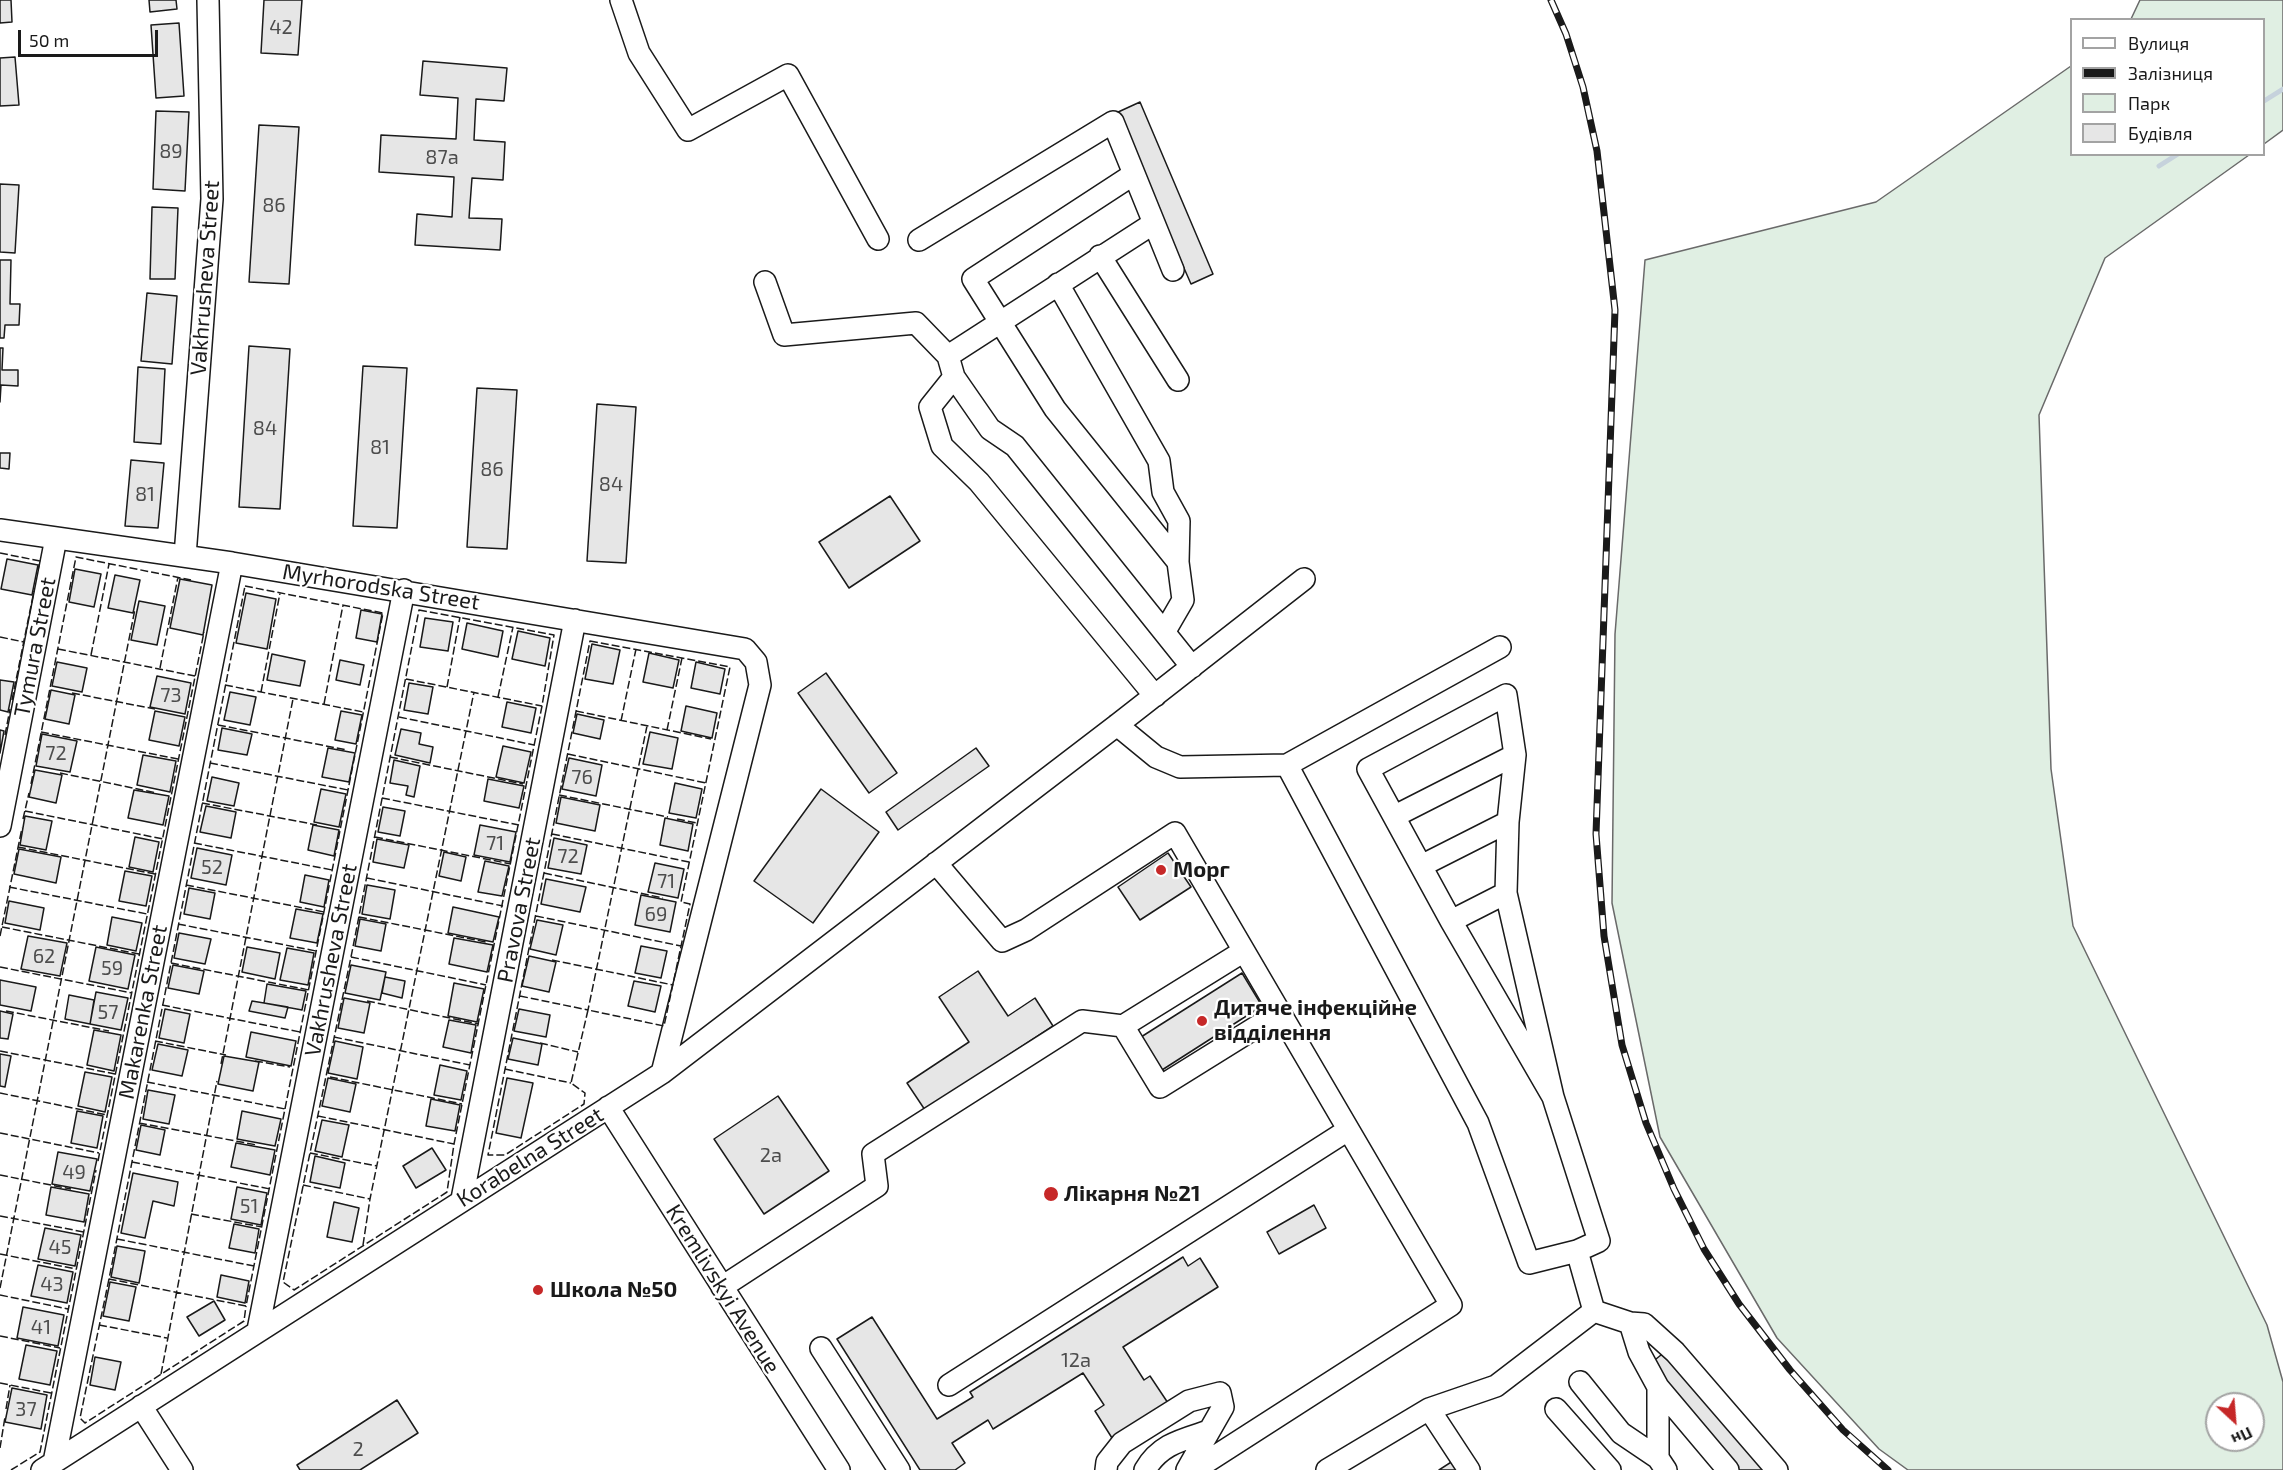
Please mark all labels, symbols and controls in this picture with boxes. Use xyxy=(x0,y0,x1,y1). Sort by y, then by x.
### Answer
house number: 42 xyxy=(269,15,293,39)
scale bar xyxy=(21,18,160,56)
legend xyxy=(2070,18,2265,156)
text: 50 m xyxy=(29,29,69,51)
text: Вулиця xyxy=(2128,32,2189,54)
text: Залізниця xyxy=(2128,62,2213,84)
text: Парк xyxy=(2128,92,2170,114)
text: Будівля xyxy=(2128,122,2192,144)
house number: 89 xyxy=(159,139,183,163)
house number: 87а xyxy=(425,145,459,169)
street label: Vakhrusheva Street xyxy=(185,180,225,376)
house number: 86 xyxy=(262,193,286,217)
house number: 84 xyxy=(253,416,277,440)
house number: 81 xyxy=(370,435,390,459)
house number: 86 xyxy=(480,457,504,481)
house number: 84 xyxy=(599,472,623,496)
house number: 81 xyxy=(135,482,155,506)
street label: Myrhorodska Street xyxy=(281,558,481,616)
street label: Tymura Street xyxy=(9,575,61,719)
house number: 73 xyxy=(160,683,182,707)
house number: 72 xyxy=(45,741,67,765)
house number: 76 xyxy=(571,765,593,789)
house number: 71 xyxy=(486,831,504,855)
street label: Pravova Street xyxy=(492,835,546,985)
house number: 72 xyxy=(557,844,579,868)
house number: 52 xyxy=(201,855,223,879)
place label: Морг xyxy=(1173,857,1230,883)
street label: Vakhrusheva Street xyxy=(299,861,363,1059)
marker: Морг xyxy=(1154,863,1168,877)
house number: 71 xyxy=(657,869,675,893)
house number: 69 xyxy=(645,902,667,926)
street label: Makarenka Street xyxy=(113,923,173,1101)
house number: 62 xyxy=(33,944,55,968)
house number: 59 xyxy=(101,956,123,980)
place label: Дитяче інфекційне відділення xyxy=(1214,995,1417,1046)
house number: 57 xyxy=(98,1000,118,1024)
marker: Дитяче інфекційне відділення xyxy=(1195,1014,1209,1028)
street label: Korabelna Street xyxy=(452,1101,608,1213)
house number: 2а xyxy=(760,1143,782,1167)
house number: 49 xyxy=(62,1160,86,1184)
place label: Лікарня №21 xyxy=(1064,1181,1201,1207)
marker: Лікарня №21 xyxy=(1042,1185,1060,1203)
house number: 51 xyxy=(240,1194,258,1218)
street label: Kremlivskyi Avenue xyxy=(660,1200,786,1378)
house number: 45 xyxy=(48,1235,72,1259)
house number: 43 xyxy=(40,1272,64,1296)
place label: Школа №50 xyxy=(550,1277,677,1303)
marker: Школа №50 xyxy=(531,1283,545,1297)
house number: 41 xyxy=(31,1315,51,1339)
house number: 12а xyxy=(1061,1348,1091,1372)
north arrow xyxy=(2205,1392,2265,1452)
house number: 37 xyxy=(15,1397,37,1421)
text: Пн xyxy=(2229,1424,2256,1450)
house number: 2 xyxy=(352,1437,364,1461)

